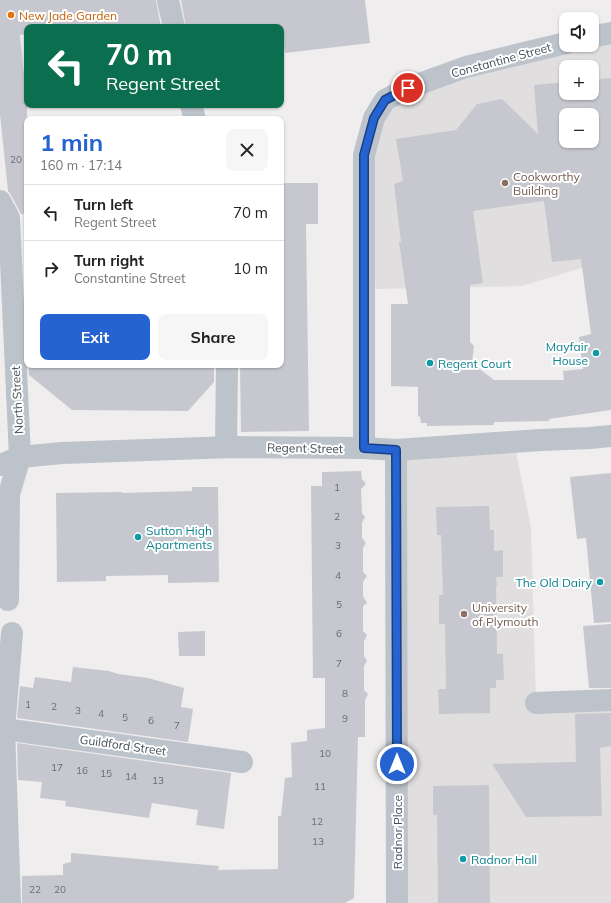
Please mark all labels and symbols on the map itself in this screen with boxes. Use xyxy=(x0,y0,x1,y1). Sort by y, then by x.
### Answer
place label: New Jade Garden xyxy=(19,8,117,23)
marker: New Jade Garden xyxy=(6,10,16,20)
street label: Constantine Street xyxy=(449,39,553,81)
pin xyxy=(391,71,425,105)
house number: 20 xyxy=(10,153,22,166)
place label: Cookworthy Building xyxy=(513,169,581,198)
marker: Cookworthy Building xyxy=(500,178,510,188)
place label: Mayfair House xyxy=(546,339,589,368)
marker: Mayfair House xyxy=(591,348,601,358)
place label: Regent Court xyxy=(438,356,511,371)
marker: Regent Court xyxy=(425,358,435,368)
street label: North Street xyxy=(8,366,26,434)
street label: Regent Street xyxy=(267,440,343,456)
house number: 1 xyxy=(334,481,340,494)
house number: 2 xyxy=(334,510,340,523)
place label: Sutton High Apartments xyxy=(146,523,212,552)
marker: Sutton High Apartments xyxy=(133,532,143,542)
house number: 3 xyxy=(335,539,341,552)
house number: 4 xyxy=(335,569,341,582)
place label: The Old Dairy xyxy=(515,575,593,590)
marker: The Old Dairy xyxy=(595,577,605,587)
house number: 5 xyxy=(336,598,342,611)
place label: University of Plymouth xyxy=(472,600,539,629)
marker: University of Plymouth xyxy=(459,609,469,619)
house number: 6 xyxy=(336,627,342,640)
house number: 7 xyxy=(336,657,342,670)
house number: 8 xyxy=(342,687,348,700)
house number: 1 xyxy=(25,698,31,711)
house number: 2 xyxy=(51,700,57,713)
house number: 3 xyxy=(75,704,81,717)
house number: 4 xyxy=(98,707,104,720)
house number: 5 xyxy=(122,711,128,724)
house number: 9 xyxy=(342,712,348,725)
house number: 6 xyxy=(148,714,154,727)
house number: 7 xyxy=(174,719,180,732)
street label: Guildford Street xyxy=(79,732,167,758)
position arrow xyxy=(376,743,418,785)
house number: 10 xyxy=(319,747,331,760)
house number: 17 xyxy=(51,761,63,774)
house number: 16 xyxy=(76,764,88,777)
house number: 15 xyxy=(100,767,112,780)
house number: 14 xyxy=(125,770,137,783)
house number: 13 xyxy=(152,774,164,787)
house number: 11 xyxy=(314,780,326,793)
street label: Radnor Place xyxy=(390,795,405,869)
house number: 12 xyxy=(311,815,323,828)
house number: 13 xyxy=(312,835,324,848)
place label: Radnor Hall xyxy=(471,852,537,867)
marker: Radnor Hall xyxy=(458,854,468,864)
house number: 22 xyxy=(29,883,41,896)
house number: 20 xyxy=(54,883,66,896)

